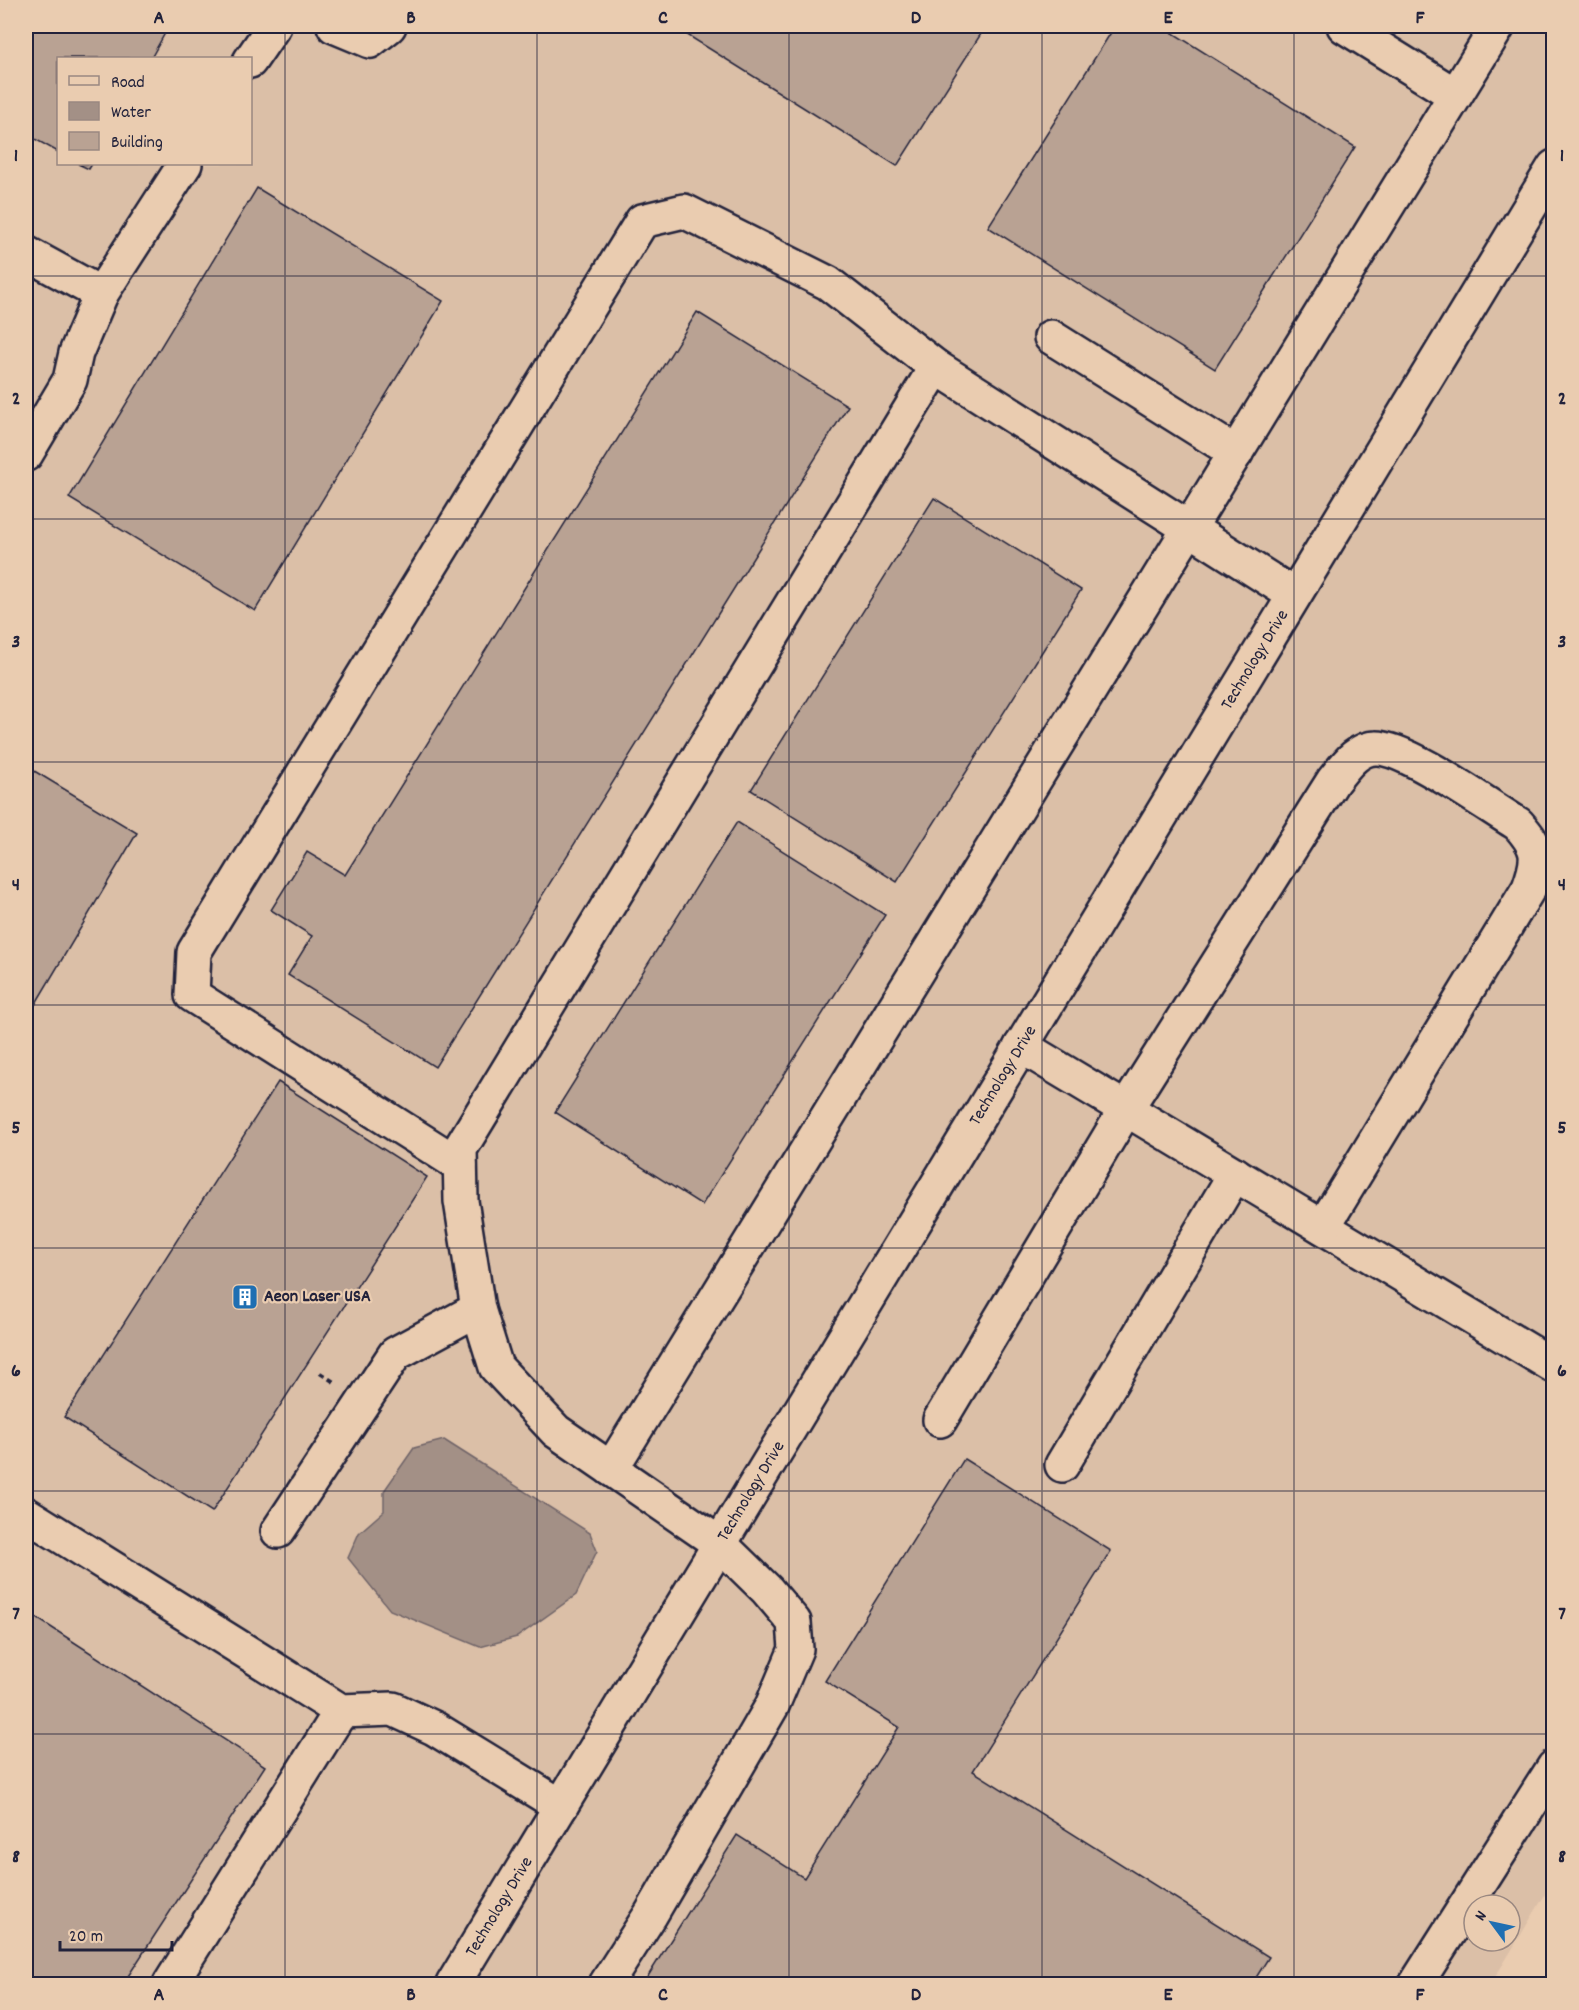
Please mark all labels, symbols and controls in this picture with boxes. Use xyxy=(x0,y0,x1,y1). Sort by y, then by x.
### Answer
text: A xyxy=(154,5,165,33)
text: B xyxy=(406,5,416,33)
text: C xyxy=(658,5,668,33)
text: D xyxy=(911,5,922,33)
text: E xyxy=(1163,5,1173,33)
text: F xyxy=(1416,5,1426,33)
legend xyxy=(57,57,252,165)
text: Road xyxy=(111,71,145,96)
text: Water xyxy=(111,101,151,126)
text: Building xyxy=(111,131,163,156)
text: 1 xyxy=(14,143,18,171)
text: 1 xyxy=(1560,143,1564,171)
text: 2 xyxy=(12,386,20,414)
text: 2 xyxy=(1558,386,1566,414)
street label: Technology Drive xyxy=(1215,605,1295,715)
text: 3 xyxy=(12,629,20,657)
text: 3 xyxy=(1558,629,1566,657)
text: 4 xyxy=(12,872,20,900)
text: 4 xyxy=(1558,872,1566,900)
street label: Technology Drive xyxy=(963,1021,1043,1131)
text: 5 xyxy=(11,1115,21,1143)
text: 5 xyxy=(1557,1115,1567,1143)
building icon: Aeon Laser USA xyxy=(230,1282,260,1312)
place label: Aeon Laser USA xyxy=(264,1285,371,1310)
text: 6 xyxy=(11,1358,21,1386)
text: 6 xyxy=(1557,1358,1567,1386)
street label: Technology Drive xyxy=(711,1436,792,1546)
text: 7 xyxy=(12,1601,20,1629)
text: 7 xyxy=(1558,1601,1566,1629)
text: 8 xyxy=(12,1844,20,1872)
text: 8 xyxy=(1558,1844,1566,1872)
street label: Technology Drive xyxy=(460,1852,540,1962)
north arrow xyxy=(1462,1893,1522,1953)
text: N xyxy=(1470,1907,1493,1926)
scale bar xyxy=(60,1914,172,1952)
text: 20 m xyxy=(69,1925,103,1950)
text: A xyxy=(154,1982,165,2010)
text: B xyxy=(406,1982,416,2010)
text: C xyxy=(658,1982,668,2010)
text: D xyxy=(911,1982,922,2010)
text: E xyxy=(1163,1982,1173,2010)
text: F xyxy=(1416,1982,1426,2010)

